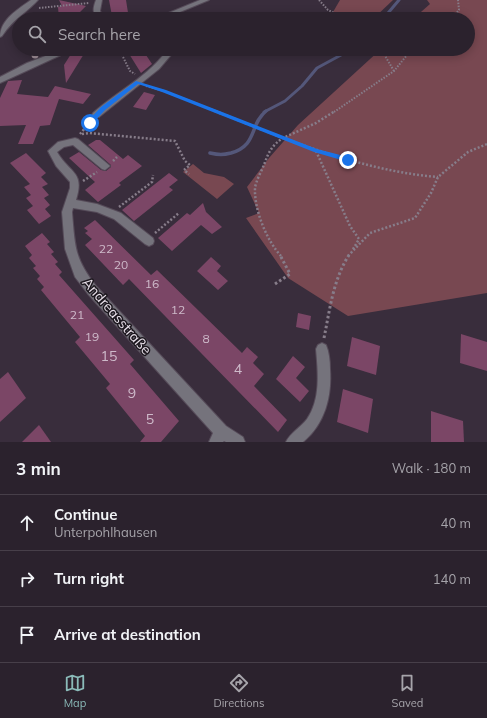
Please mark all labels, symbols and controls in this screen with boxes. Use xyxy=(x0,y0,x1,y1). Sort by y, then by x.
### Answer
search box xyxy=(12,12,475,56)
icon: search xyxy=(26,23,48,45)
text: Search here xyxy=(58,25,140,44)
route start xyxy=(81,114,99,132)
route end xyxy=(339,151,357,169)
house number: 22 xyxy=(99,241,113,256)
house number: 20 xyxy=(114,257,128,272)
street label: Andreasstraße xyxy=(79,274,155,358)
house number: 16 xyxy=(145,276,159,291)
house number: 12 xyxy=(171,302,185,317)
house number: 21 xyxy=(70,307,84,322)
house number: 19 xyxy=(85,329,99,344)
house number: 8 xyxy=(202,331,210,346)
house number: 15 xyxy=(101,347,117,365)
house number: 4 xyxy=(234,360,243,378)
house number: 9 xyxy=(128,384,136,402)
house number: 5 xyxy=(146,410,154,428)
text: 3 min xyxy=(16,458,61,479)
text: Walk · 180 m xyxy=(392,460,471,476)
text: Continue xyxy=(54,505,117,524)
icon: ahead xyxy=(16,512,38,534)
text: 40 m xyxy=(441,515,471,531)
text: Unterpohlhausen xyxy=(54,524,157,540)
icon: right xyxy=(16,568,38,590)
text: Turn right xyxy=(54,569,124,588)
text: 140 m xyxy=(433,571,471,587)
icon: arrive xyxy=(16,624,38,646)
text: Arrive at destination xyxy=(54,625,201,644)
tab: Map xyxy=(64,672,86,710)
tab: Directions xyxy=(214,672,264,710)
tab: Saved xyxy=(392,672,423,710)

